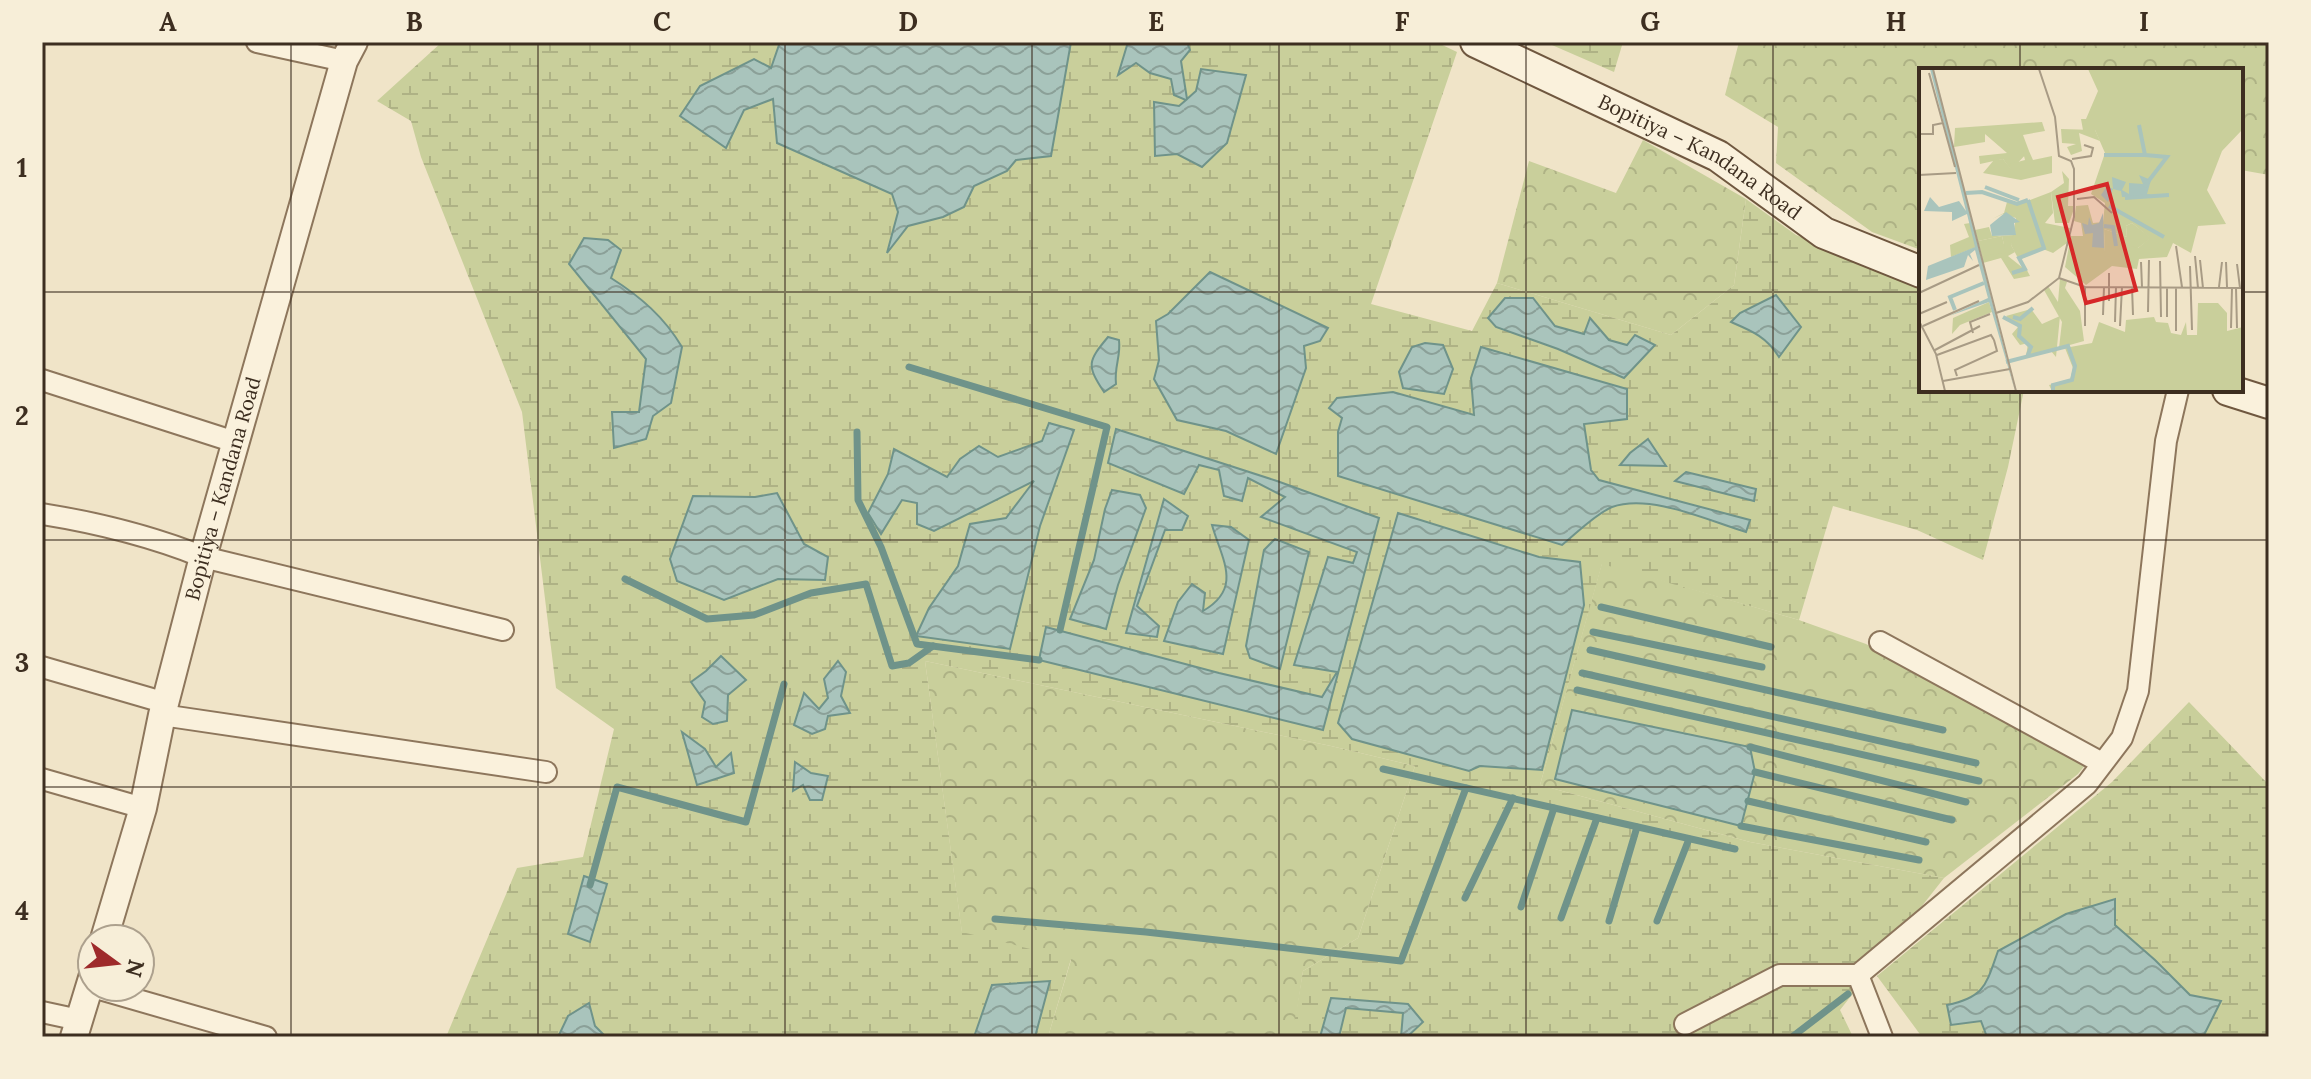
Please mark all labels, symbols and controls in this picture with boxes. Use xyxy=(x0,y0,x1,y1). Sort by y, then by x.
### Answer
text: A xyxy=(159,5,177,38)
text: B xyxy=(405,5,423,38)
text: C xyxy=(653,5,671,38)
text: D xyxy=(898,5,918,38)
text: E xyxy=(1148,5,1164,38)
text: F xyxy=(1395,5,1410,38)
text: G xyxy=(1640,5,1660,38)
text: H xyxy=(1886,5,1906,38)
text: I xyxy=(2139,5,2149,38)
inset map xyxy=(1919,68,2243,392)
street label: Bopitiya – Kandana Road xyxy=(1594,88,1807,225)
text: 1 xyxy=(17,151,27,184)
street label: Bopitiya – Kandana Road xyxy=(179,374,266,603)
text: 2 xyxy=(15,399,29,432)
text: 3 xyxy=(15,646,29,679)
text: 4 xyxy=(15,894,29,927)
north arrow xyxy=(76,923,156,1003)
text: N xyxy=(120,956,151,980)

